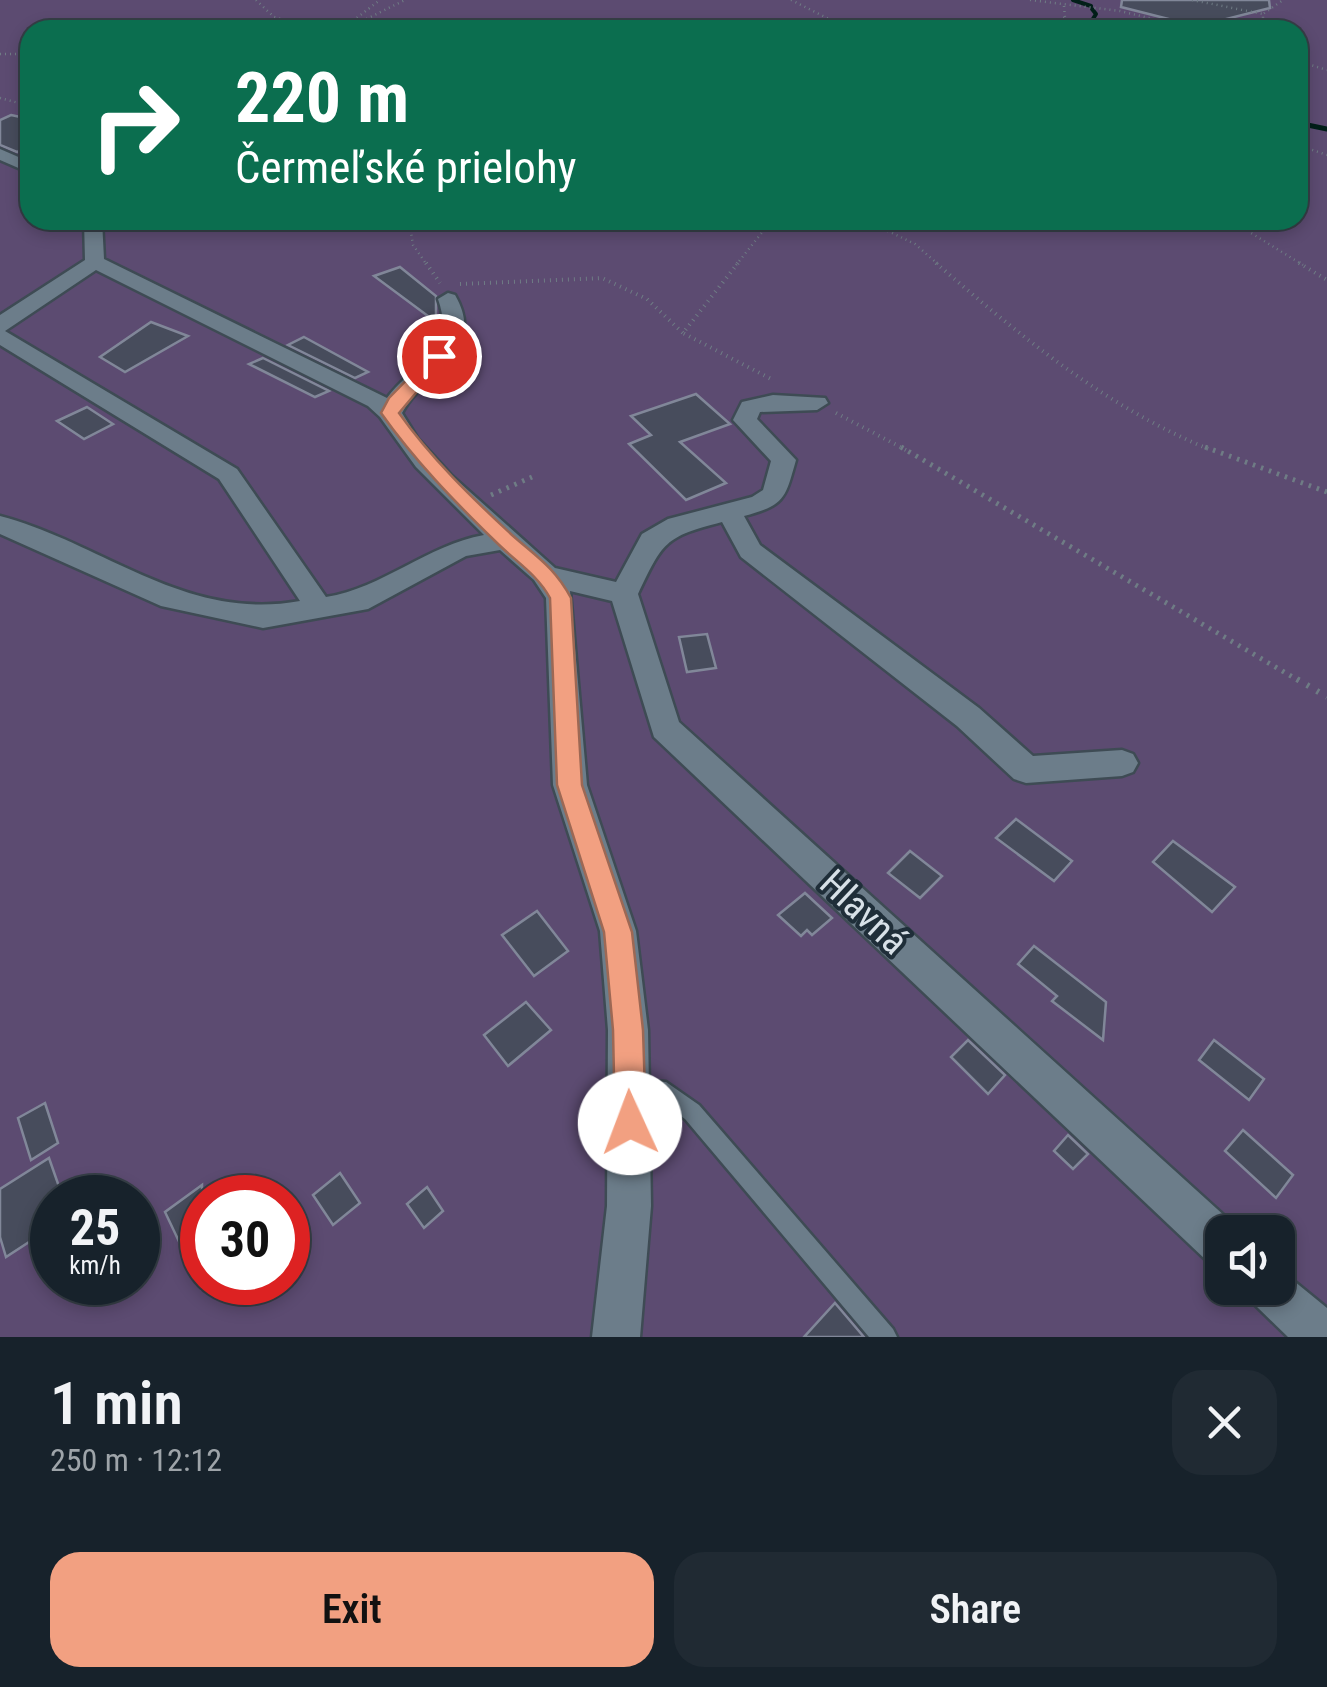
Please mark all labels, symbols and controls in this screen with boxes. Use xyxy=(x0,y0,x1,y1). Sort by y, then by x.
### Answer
text: 220 m xyxy=(235,57,409,139)
icon: right xyxy=(70,60,200,190)
text: Čermeľské prielohy xyxy=(235,141,576,194)
pin xyxy=(397,314,482,399)
icon: arrive xyxy=(412,329,467,384)
street label: Hlavná xyxy=(811,861,917,963)
position arrow xyxy=(578,1071,682,1175)
speed limit sign: 30 xyxy=(180,1175,310,1305)
text: 25 xyxy=(70,1199,120,1257)
map controls xyxy=(1205,1215,1295,1305)
button: sound xyxy=(1205,1215,1295,1305)
text: km/h xyxy=(69,1251,121,1280)
text: 1 min xyxy=(50,1368,183,1439)
button: close xyxy=(1172,1370,1277,1475)
text: 250 m · 12:12 xyxy=(50,1441,222,1479)
button: Exit xyxy=(50,1552,654,1667)
button: Share xyxy=(674,1552,1277,1667)

